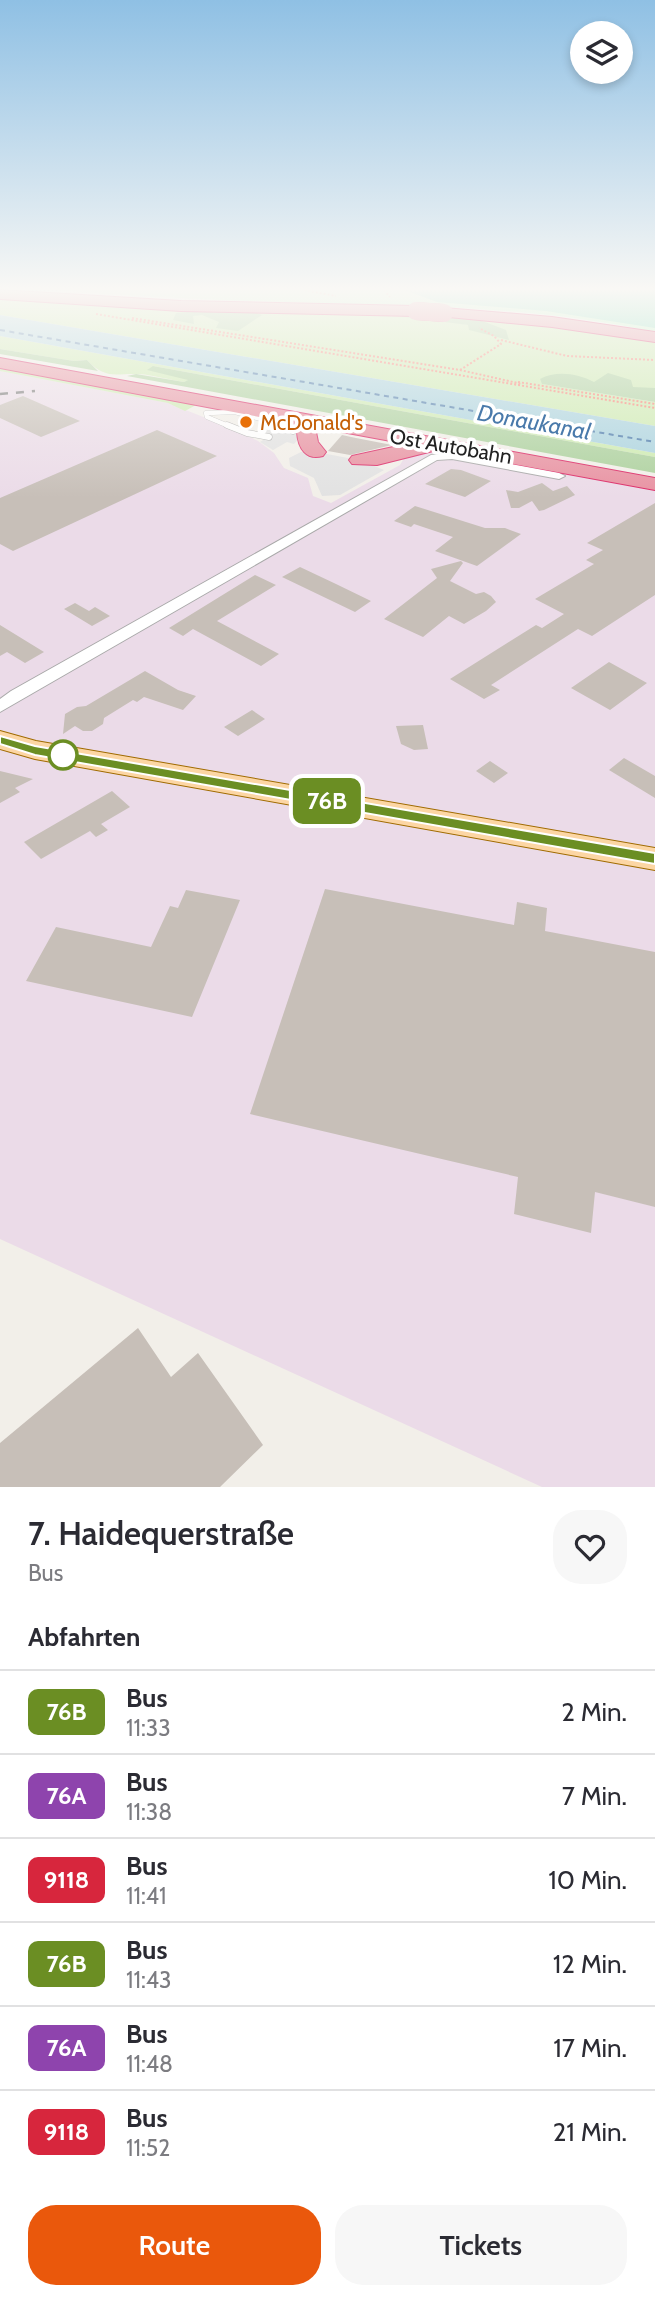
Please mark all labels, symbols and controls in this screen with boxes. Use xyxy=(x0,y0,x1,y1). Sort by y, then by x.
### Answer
map controls xyxy=(570,21,633,84)
button: layers xyxy=(570,21,633,84)
water label: Donaukanal xyxy=(475,398,593,446)
place label: McDonald's xyxy=(260,410,364,435)
marker: McDonald's xyxy=(238,414,254,430)
street label: Ost Autobahn xyxy=(388,423,514,469)
unlabelled marker xyxy=(48,740,78,770)
line badge: 76B xyxy=(287,778,367,824)
text: 76B xyxy=(307,786,347,815)
button: heart xyxy=(553,1510,627,1584)
text: 7. Haidequerstraße xyxy=(28,1513,294,1553)
text: Bus xyxy=(28,1559,63,1587)
text: Abfahrten xyxy=(28,1621,140,1653)
text: Bus xyxy=(126,1682,167,1714)
text: 2 Min. xyxy=(561,1696,627,1728)
text: 76B xyxy=(46,1697,87,1726)
text: 11:33 xyxy=(126,1714,171,1742)
text: Bus xyxy=(126,1766,167,1798)
text: 7 Min. xyxy=(562,1780,627,1812)
text: 76A xyxy=(46,1781,87,1810)
text: 11:38 xyxy=(126,1798,172,1826)
text: Bus xyxy=(126,1850,167,1882)
text: 10 Min. xyxy=(548,1864,627,1896)
text: 9118 xyxy=(44,1865,89,1894)
text: 11:41 xyxy=(126,1882,167,1910)
text: Bus xyxy=(126,1934,167,1966)
text: 12 Min. xyxy=(553,1948,627,1980)
text: 76B xyxy=(46,1949,87,1978)
text: 11:43 xyxy=(126,1966,172,1994)
text: Bus xyxy=(126,2018,167,2050)
text: 17 Min. xyxy=(553,2032,627,2064)
text: 76A xyxy=(46,2033,87,2062)
text: 11:48 xyxy=(126,2050,173,2078)
text: Bus xyxy=(126,2102,167,2134)
text: 21 Min. xyxy=(553,2116,627,2148)
text: 9118 xyxy=(44,2117,89,2146)
text: 11:52 xyxy=(126,2134,170,2162)
button: Route xyxy=(28,2205,321,2285)
button: Tickets xyxy=(335,2205,627,2285)

